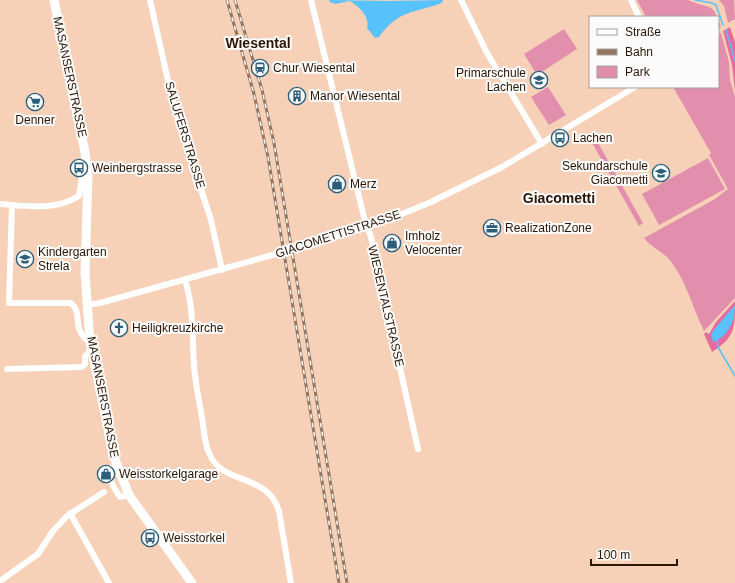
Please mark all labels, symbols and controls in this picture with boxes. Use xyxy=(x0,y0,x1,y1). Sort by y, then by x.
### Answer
street label: MASANSERSTRASSE xyxy=(50,15,90,139)
legend xyxy=(589,16,719,88)
text: Straße xyxy=(625,25,661,39)
district label: Wiesental xyxy=(225,35,291,51)
text: Bahn xyxy=(625,45,653,59)
station icon: Chur Wiesental xyxy=(250,58,270,78)
place label: Chur Wiesental xyxy=(273,61,355,75)
text: Park xyxy=(625,65,651,79)
place label: Primarschule Lachen xyxy=(456,66,526,94)
school or university icon: Primarschule Lachen xyxy=(529,70,549,90)
street label: SALUFERSTRASSE xyxy=(162,80,208,190)
building icon: Manor Wiesental xyxy=(287,86,307,106)
place label: Manor Wiesental xyxy=(310,89,400,103)
supermarket icon: Denner xyxy=(25,92,45,112)
place label: Denner xyxy=(15,113,55,127)
bus stop icon: Lachen xyxy=(550,128,570,148)
place label: Lachen xyxy=(573,131,612,145)
bus stop icon: Weinbergstrasse xyxy=(69,158,89,178)
place label: Sekundarschule Giacometti xyxy=(562,159,648,187)
place label: Weinbergstrasse xyxy=(92,161,182,175)
school or university icon: Sekundarschule Giacometti xyxy=(651,163,671,183)
shop icon: Merz xyxy=(327,174,347,194)
place label: Merz xyxy=(350,177,377,191)
district label: Giacometti xyxy=(523,190,595,206)
street label: GIACOMETTISTRASSE xyxy=(274,207,402,261)
office icon: RealizationZone xyxy=(482,218,502,238)
place label: RealizationZone xyxy=(505,221,592,235)
place label: Imholz Velocenter xyxy=(405,229,462,257)
shop icon: Imholz Velocenter xyxy=(382,233,402,253)
street label: WIESENTALSTRASSE xyxy=(365,244,407,368)
place label: Kindergarten Strela xyxy=(38,245,107,273)
school or university icon: Kindergarten Strela xyxy=(15,249,35,269)
church icon: Heiligkreuzkirche xyxy=(109,318,129,338)
place label: Heiligkreuzkirche xyxy=(132,321,224,335)
street label: MASANSERSTRASSE xyxy=(84,335,122,459)
shop icon: Weisstorkelgarage xyxy=(96,464,116,484)
place label: Weisstorkelgarage xyxy=(119,467,218,481)
bus stop icon: Weisstorkel xyxy=(140,528,160,548)
place label: Weisstorkel xyxy=(163,531,225,545)
scale bar xyxy=(591,541,677,567)
text: 100 m xyxy=(597,548,630,562)

